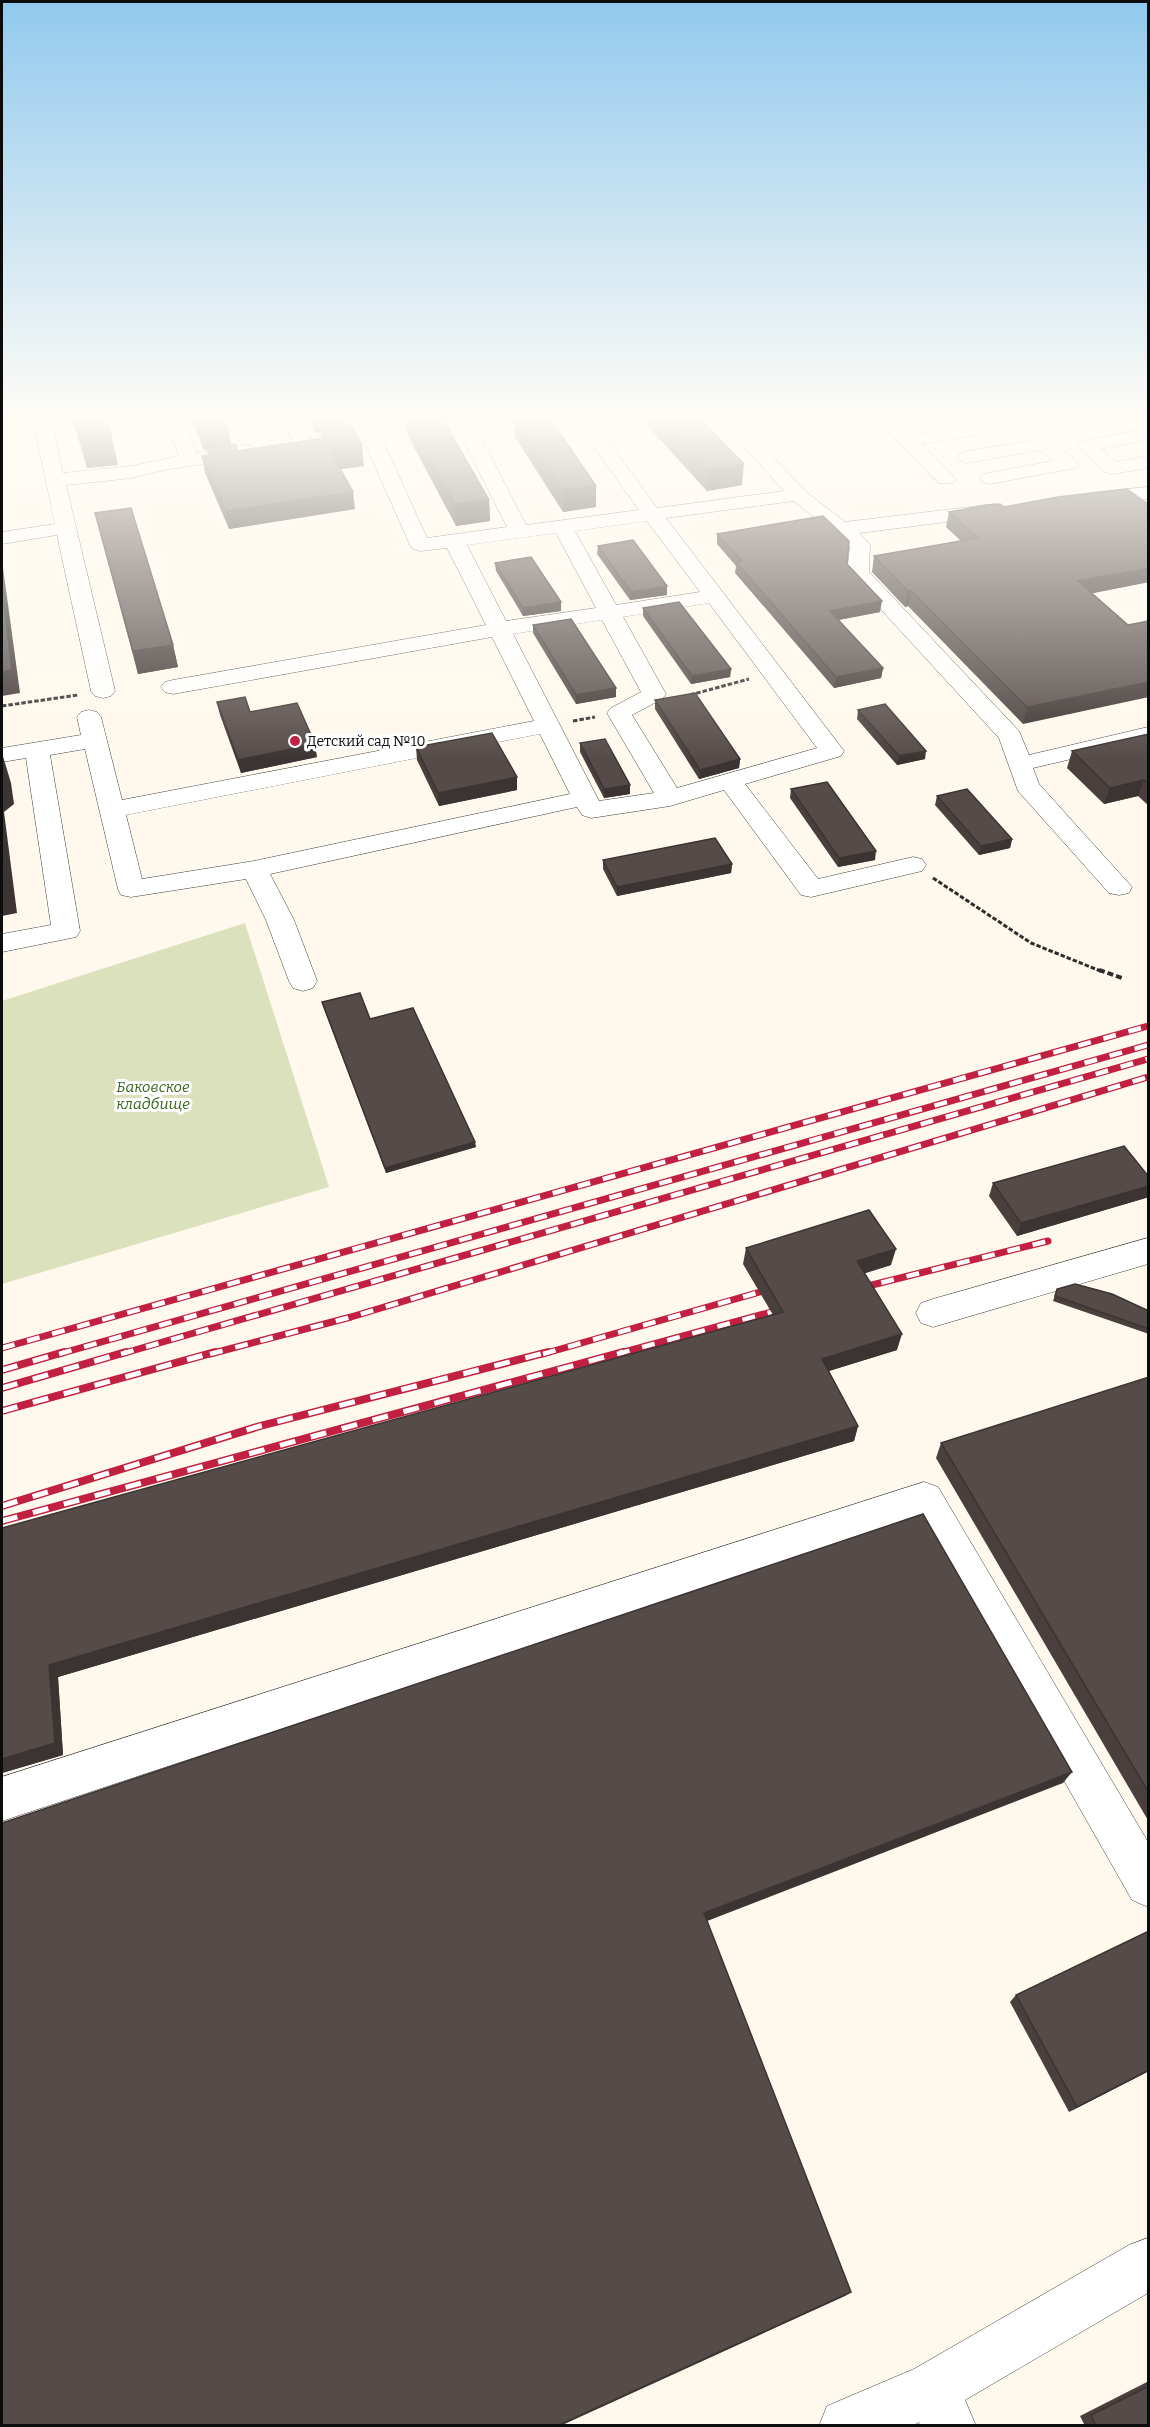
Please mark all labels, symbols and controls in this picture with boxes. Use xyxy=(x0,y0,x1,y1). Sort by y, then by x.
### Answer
place label: Детский сад №10 xyxy=(307,733,425,750)
marker: Детский сад №10 xyxy=(288,734,302,748)
park label: Баковское кладбище xyxy=(116,1078,190,1113)

